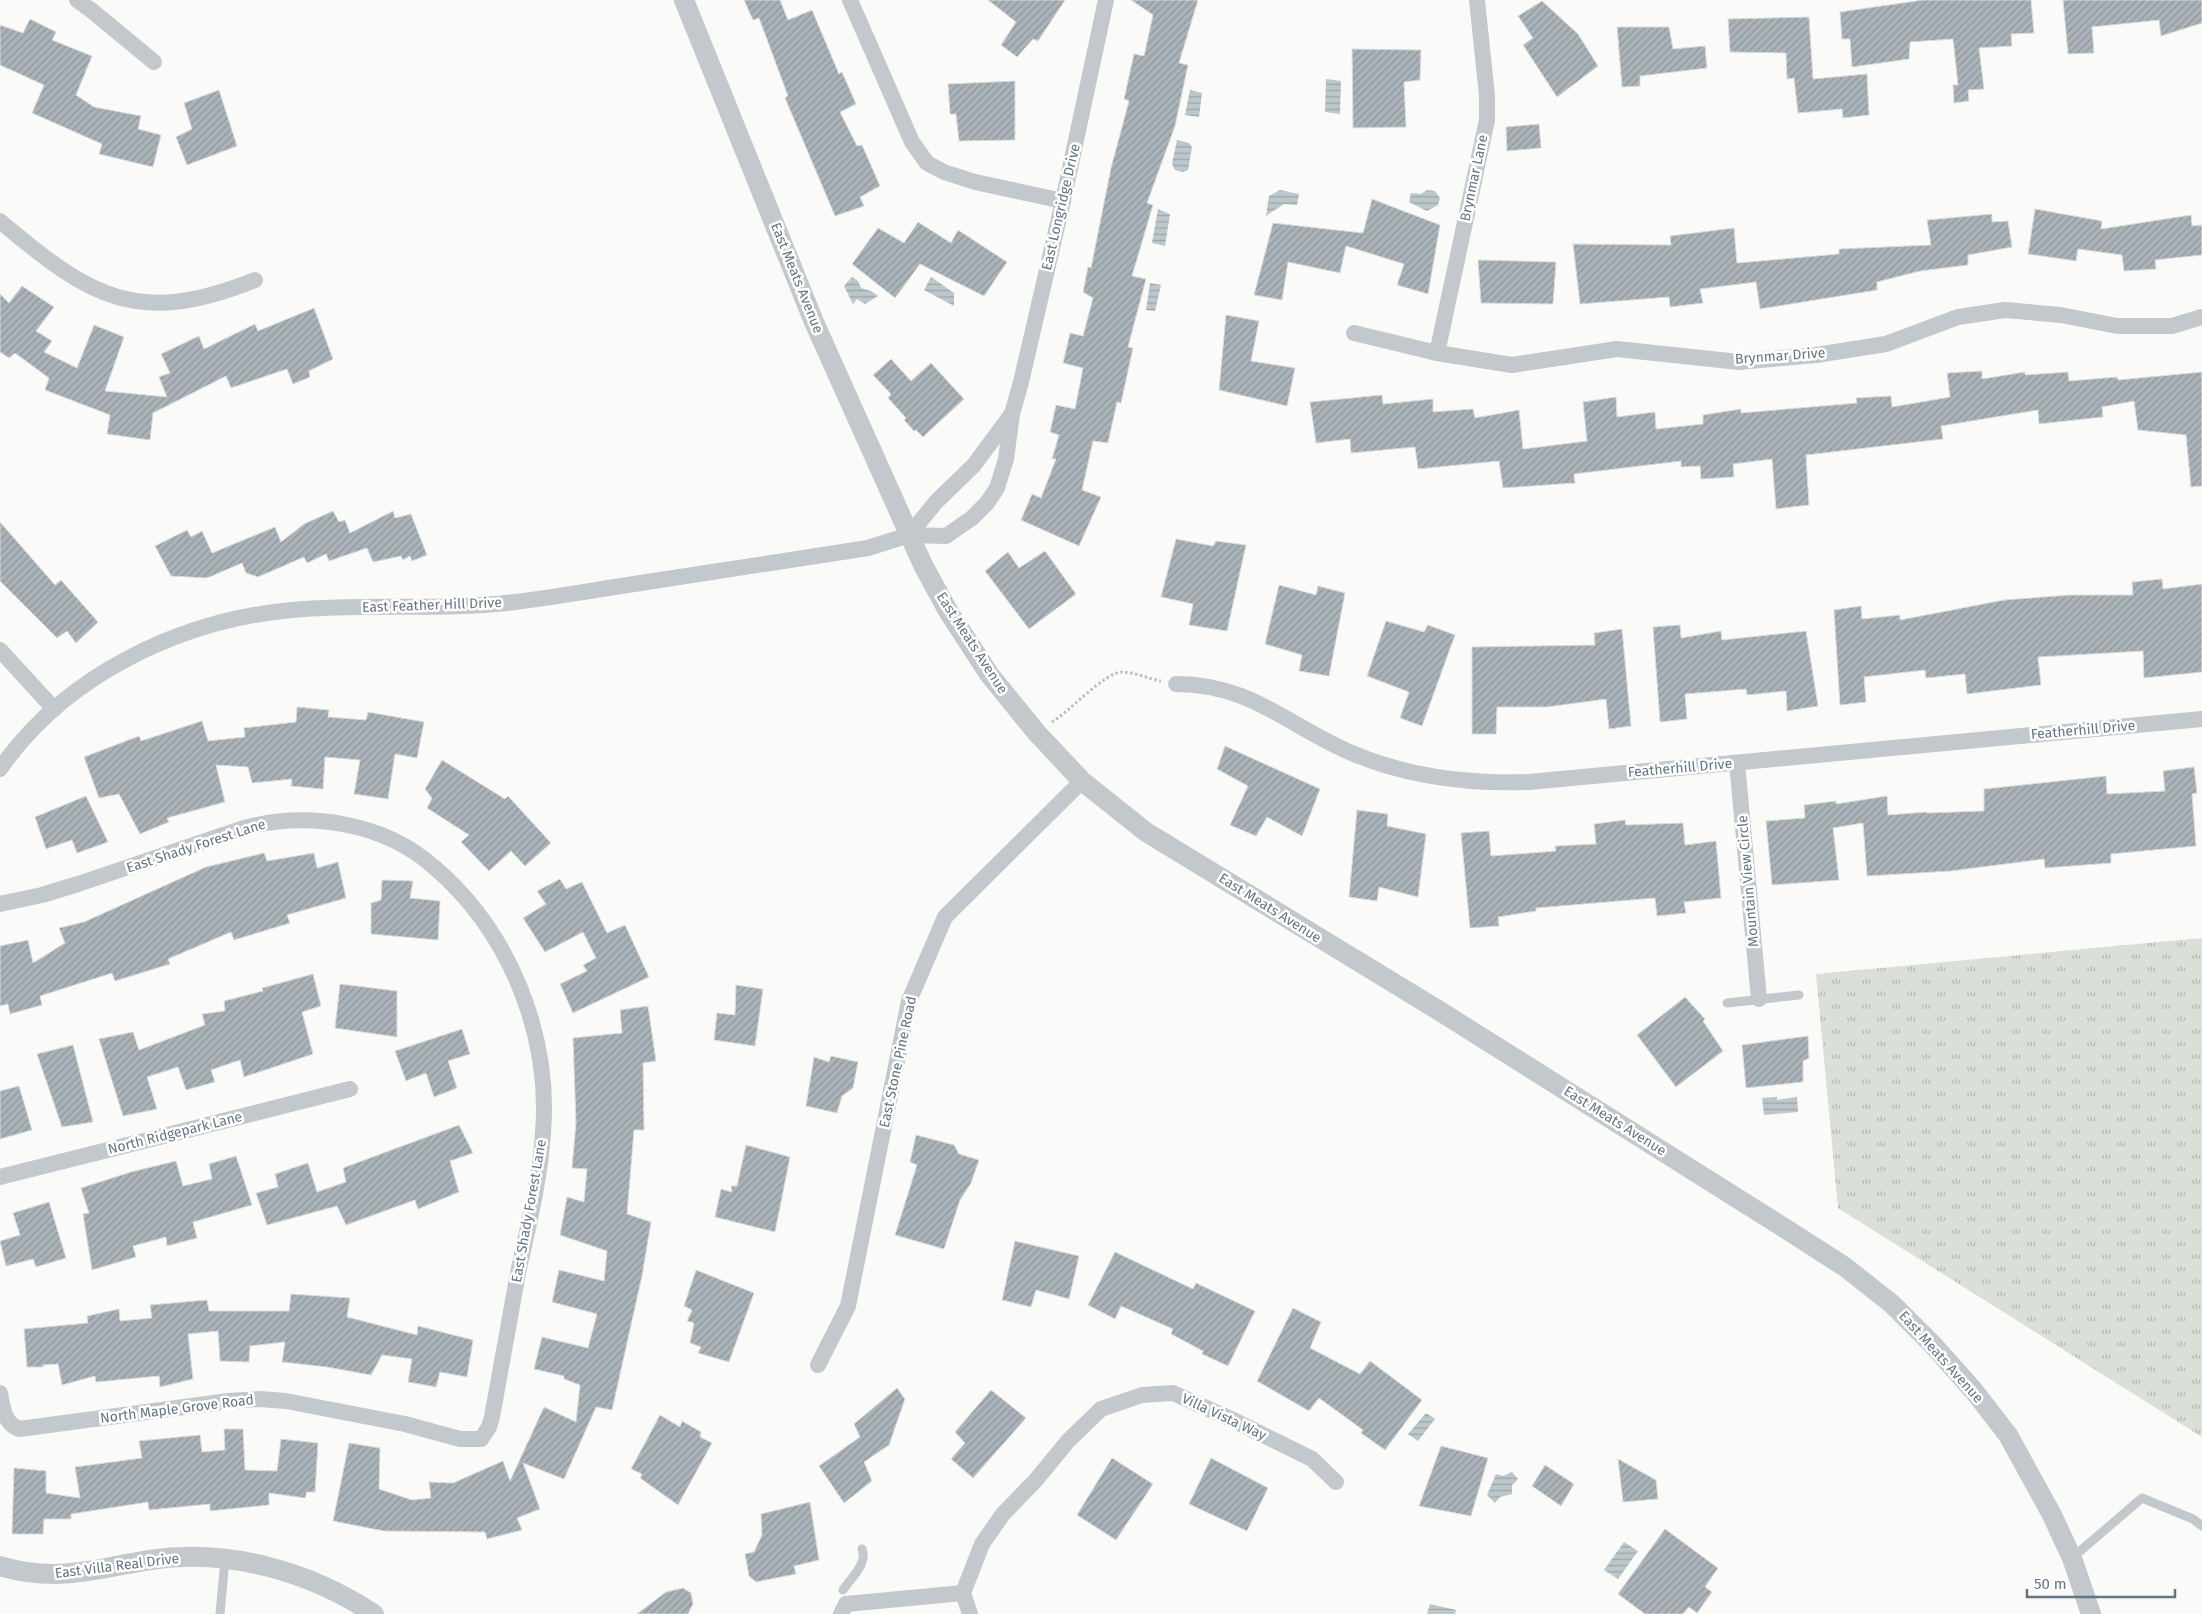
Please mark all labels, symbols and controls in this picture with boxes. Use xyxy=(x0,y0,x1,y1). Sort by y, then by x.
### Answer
street label: Brynmar Lane xyxy=(1457,133,1491,223)
street label: East Longridge Drive xyxy=(1038,142,1084,272)
street label: East Meats Avenue xyxy=(767,220,827,336)
street label: Brynmar Drive xyxy=(1734,344,1826,368)
street label: East Meats Avenue xyxy=(933,589,1011,697)
street label: East Feather Hill Drive xyxy=(362,594,502,616)
street label: Featherhill Drive xyxy=(2030,717,2136,743)
street label: Featherhill Drive xyxy=(1627,755,1733,781)
street label: Mountain View Circle xyxy=(1734,814,1762,948)
street label: East Shady Forest Lane xyxy=(124,815,268,877)
street label: East Meats Avenue xyxy=(1216,870,1324,946)
street label: East Stone Pine Road xyxy=(876,995,920,1129)
street label: East Meats Avenue xyxy=(1561,1083,1669,1159)
street label: North Ridgepark Lane xyxy=(106,1108,244,1158)
street label: East Shady Forest Lane xyxy=(508,1138,550,1284)
street label: East Meats Avenue xyxy=(1895,1308,1987,1406)
street label: Villa Vista Way xyxy=(1179,1390,1269,1444)
street label: North Maple Grove Road xyxy=(99,1391,255,1427)
street label: East Villa Real Drive xyxy=(54,1550,180,1582)
scale bar xyxy=(2027,1566,2174,1598)
text: 50 m xyxy=(2034,1575,2067,1593)

